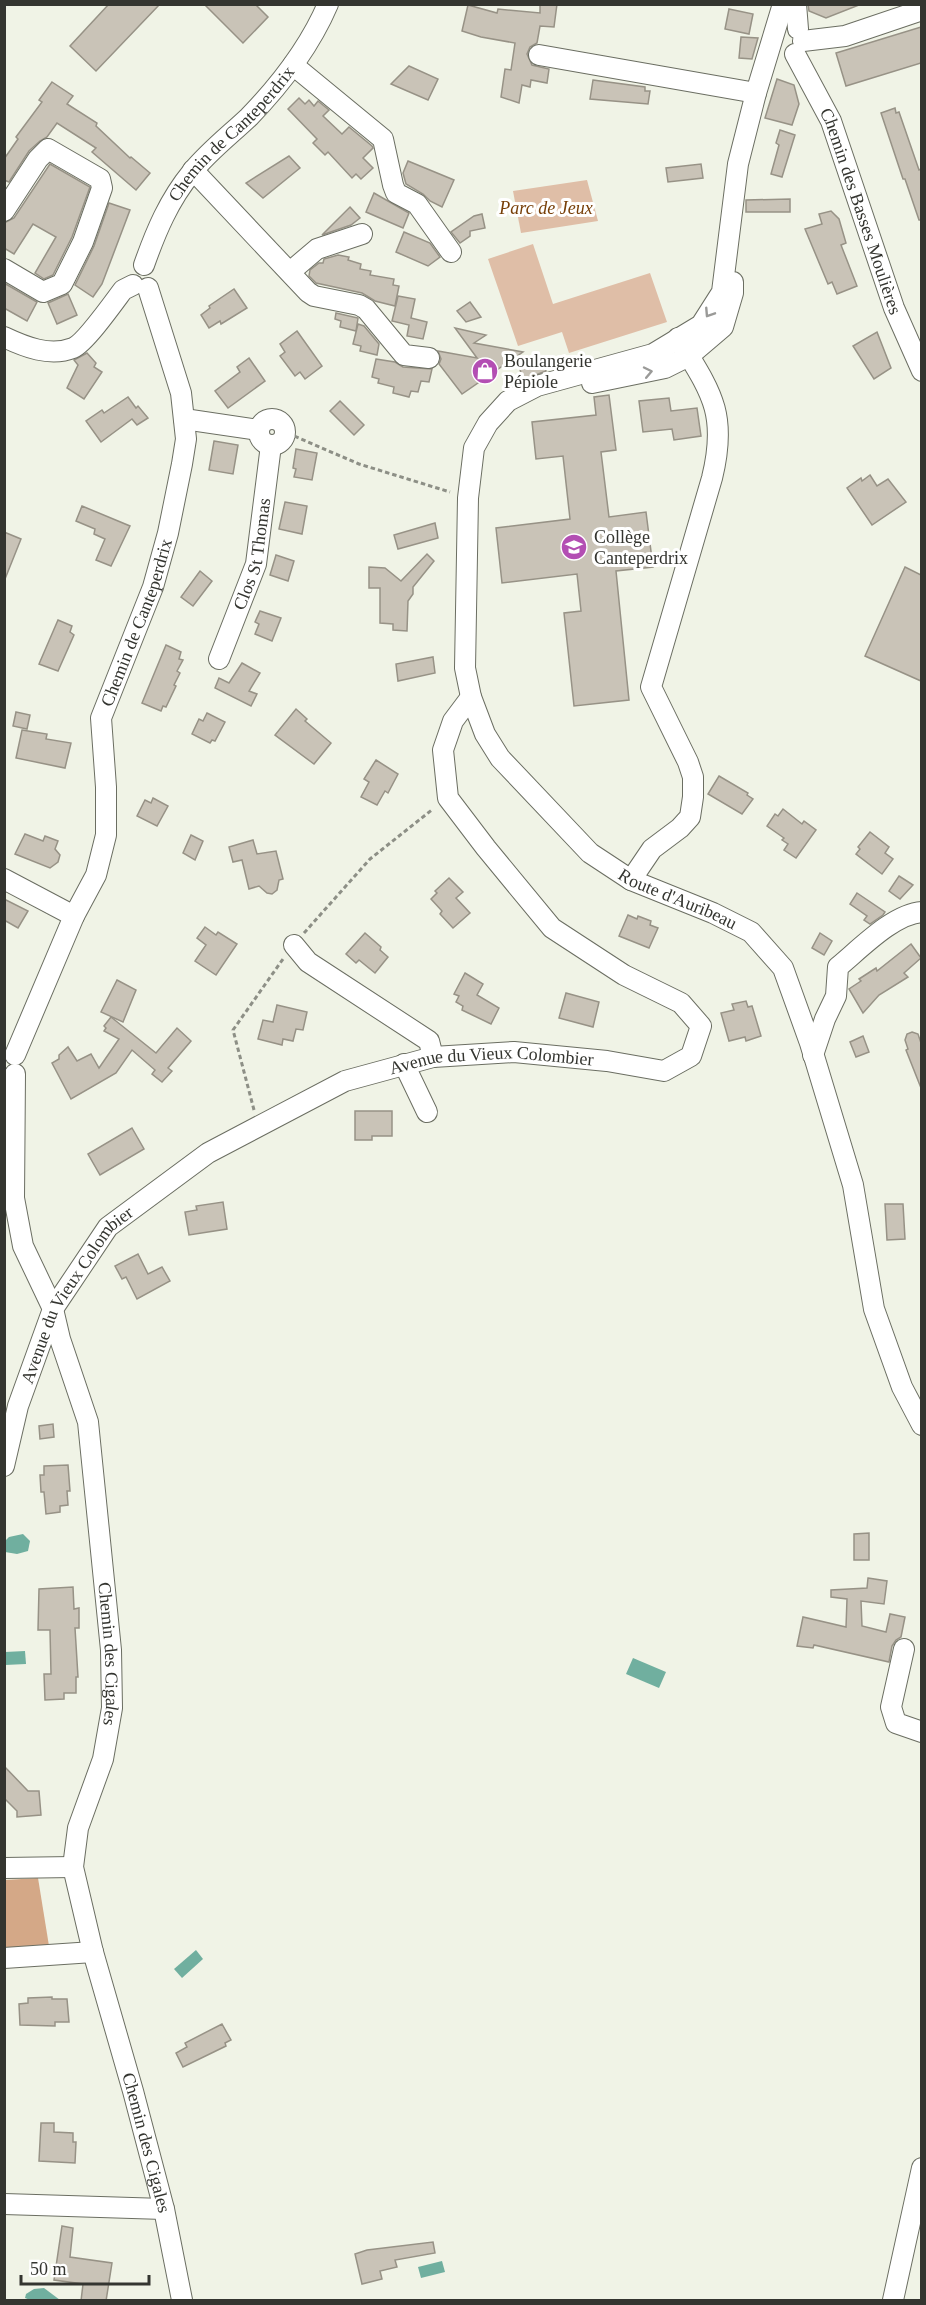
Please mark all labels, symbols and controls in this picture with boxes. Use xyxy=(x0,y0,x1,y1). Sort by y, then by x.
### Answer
street label: Chemin de Canteperdrix xyxy=(164,62,298,205)
street label: Chemin des Basses Moulières xyxy=(816,104,906,318)
park label: Parc de Jeux xyxy=(498,198,593,218)
one-way arrow xyxy=(705,306,716,317)
place label: Boulangerie Pépiole xyxy=(504,351,592,392)
shop icon: Boulangerie Pépiole xyxy=(470,356,500,386)
one-way arrow xyxy=(643,366,653,379)
street label: Clos St Thomas xyxy=(229,497,274,613)
place label: Collège Canteperdrix xyxy=(594,527,688,568)
school or university icon: Collège Canteperdrix xyxy=(559,532,589,562)
street label: Chemin de Canteperdrix xyxy=(97,536,176,709)
street label: Route d'Auribeau xyxy=(615,864,740,933)
street label: Avenue du Vieux Colombier xyxy=(387,1042,595,1078)
street label: Avenue du Vieux Colombier xyxy=(17,1202,137,1386)
street label: Chemin des Cigales xyxy=(94,1581,122,1727)
street label: Chemin des Cigales xyxy=(118,2070,175,2215)
scale bar xyxy=(21,2248,148,2286)
text: 50 m xyxy=(30,2259,67,2279)

